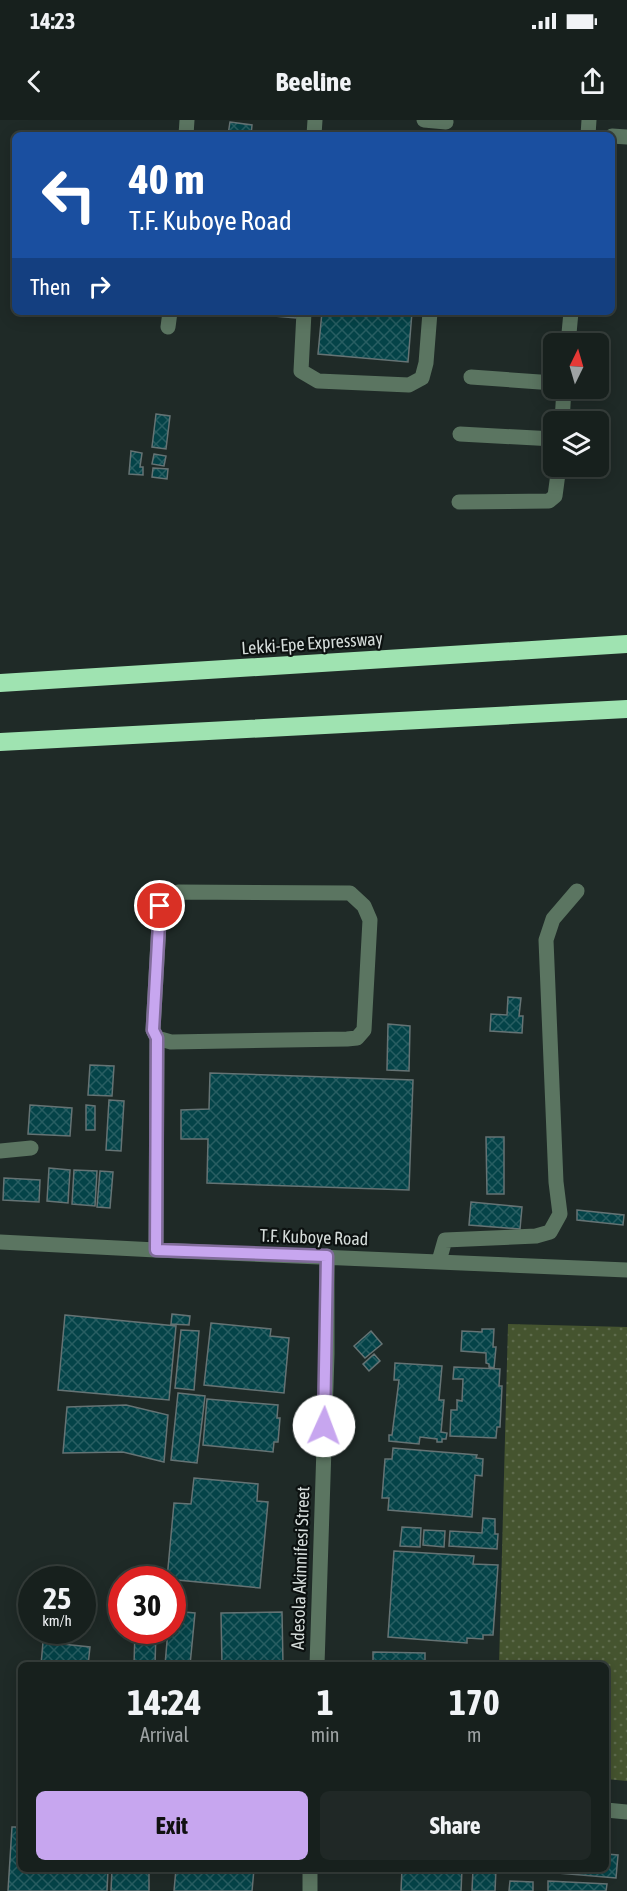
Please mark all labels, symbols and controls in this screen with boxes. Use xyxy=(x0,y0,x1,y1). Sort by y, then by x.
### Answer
text: 14:23 xyxy=(30,8,75,34)
icon: back xyxy=(18,65,51,98)
icon: share xyxy=(576,65,609,98)
text: Beeline xyxy=(276,66,351,97)
text: 40 m xyxy=(129,155,204,203)
icon: left xyxy=(30,156,108,234)
text: T.F. Kuboye Road xyxy=(129,205,292,236)
icon: right xyxy=(83,270,116,303)
text: Then xyxy=(30,274,71,300)
north arrow xyxy=(543,333,609,399)
map controls xyxy=(543,333,609,477)
button: layers xyxy=(543,411,609,477)
street label: Lekki-Epe Expressway xyxy=(240,628,384,658)
pin xyxy=(134,880,185,931)
icon: arrive xyxy=(143,889,176,922)
street label: T.F. Kuboye Road xyxy=(259,1225,369,1249)
position arrow xyxy=(292,1394,356,1458)
street label: Adesola Akinnifesi Street xyxy=(287,1486,313,1650)
speed limit sign: 30 xyxy=(108,1566,186,1644)
text: 25 xyxy=(43,1581,71,1615)
text: km/h xyxy=(42,1612,72,1629)
text: 14:24 xyxy=(127,1681,201,1723)
text: 1 xyxy=(317,1681,334,1723)
text: 170 xyxy=(449,1681,500,1723)
text: Arrival xyxy=(140,1723,189,1746)
text: min xyxy=(311,1723,340,1746)
text: m xyxy=(467,1723,481,1746)
button: Exit xyxy=(36,1791,308,1860)
button: Share xyxy=(320,1791,591,1860)

